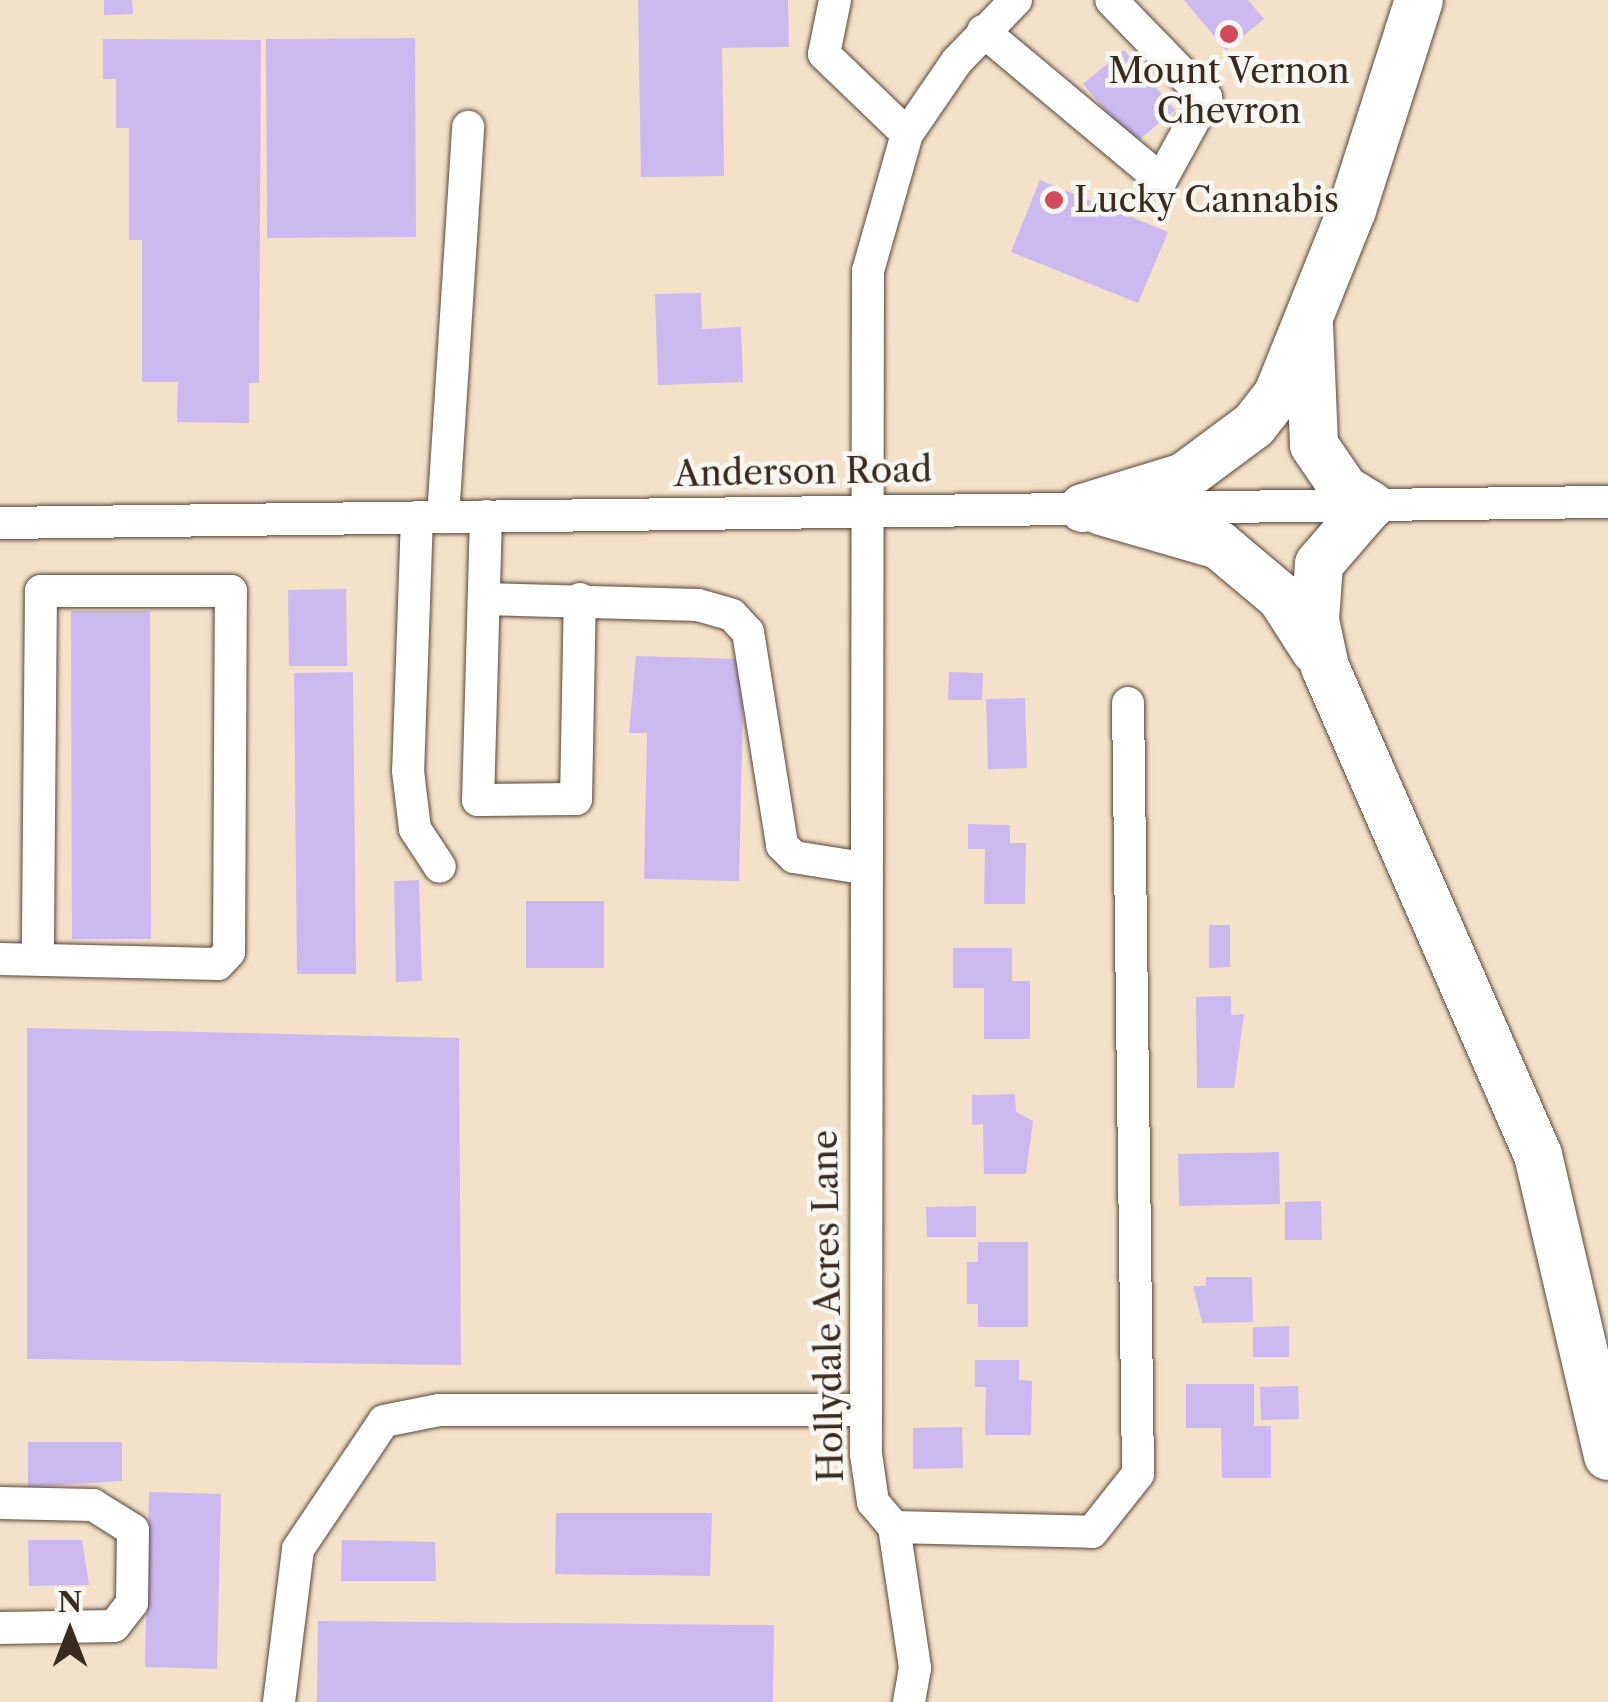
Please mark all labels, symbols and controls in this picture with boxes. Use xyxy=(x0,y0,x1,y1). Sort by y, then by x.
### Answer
marker: Mount Vernon Chevron xyxy=(1218,23,1240,45)
place label: Mount Vernon Chevron xyxy=(1108,50,1350,132)
place label: Lucky Cannabis xyxy=(1074,179,1340,221)
marker: Lucky Cannabis xyxy=(1043,189,1065,211)
street label: Anderson Road xyxy=(674,449,932,495)
street label: Hollydale Acres Lane xyxy=(804,1129,852,1483)
north arrow xyxy=(20,1582,120,1682)
text: N xyxy=(58,1585,82,1619)

